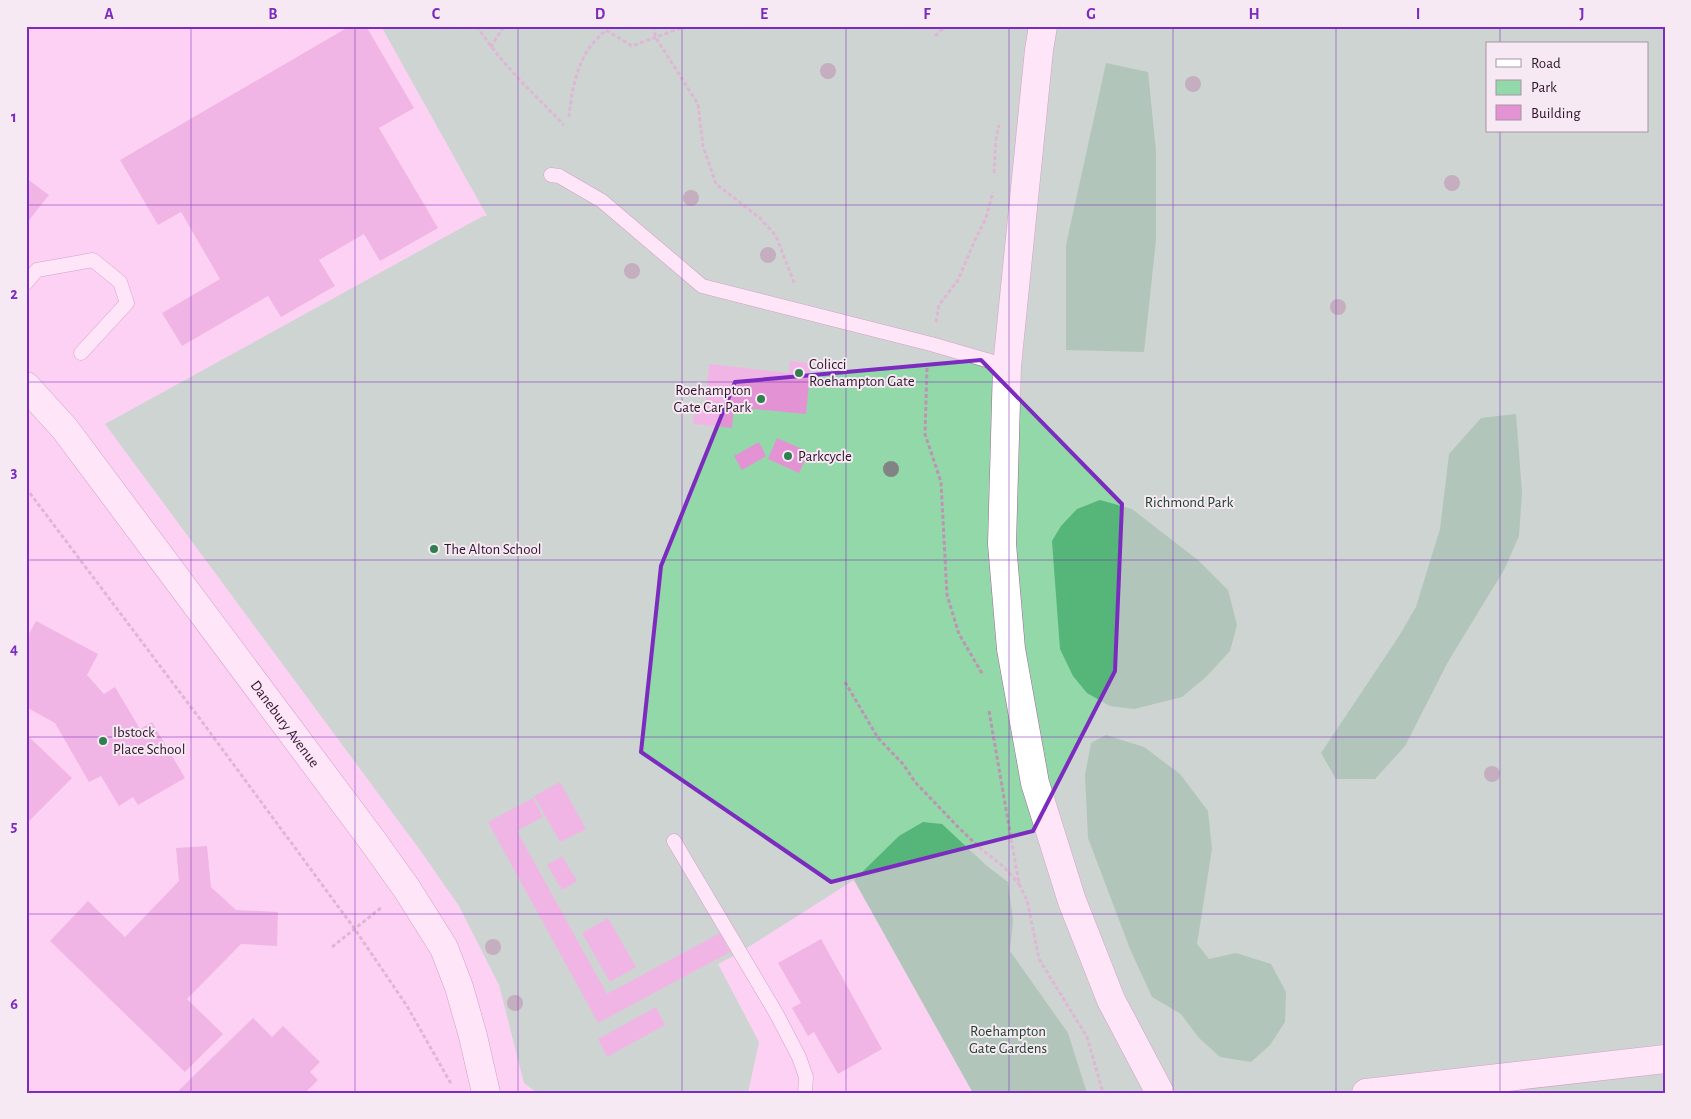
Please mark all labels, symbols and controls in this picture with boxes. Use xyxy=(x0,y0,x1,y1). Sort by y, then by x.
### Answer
text: A xyxy=(104,6,114,22)
text: B xyxy=(268,6,278,22)
text: C xyxy=(432,6,441,22)
text: D xyxy=(595,6,606,22)
text: E xyxy=(760,6,768,22)
text: F xyxy=(923,6,931,22)
text: G xyxy=(1086,6,1096,22)
text: H xyxy=(1248,6,1260,22)
text: I xyxy=(1416,6,1420,22)
text: J xyxy=(1579,6,1585,22)
legend xyxy=(1486,42,1648,132)
text: Road xyxy=(1531,56,1561,71)
text: Park xyxy=(1531,80,1557,95)
text: Building xyxy=(1531,106,1581,121)
text: 1 xyxy=(11,109,17,125)
text: 2 xyxy=(10,286,18,302)
place label: Colicci Roehampton Gate xyxy=(809,357,915,389)
marker: Colicci Roehampton Gate xyxy=(793,367,805,379)
place label: Roehampton Gate Car Park xyxy=(673,383,751,415)
marker: Roehampton Gate Car Park xyxy=(755,393,767,405)
place label: Parkcycle xyxy=(798,449,852,464)
marker: Parkcycle xyxy=(782,450,794,462)
text: 3 xyxy=(11,464,18,480)
park label: Richmond Park xyxy=(1145,495,1233,510)
place label: The Alton School xyxy=(444,542,542,557)
marker: The Alton School xyxy=(428,543,440,555)
text: 4 xyxy=(10,641,18,657)
street label: Danebury Avenue xyxy=(248,678,322,770)
place label: Ibstock Place School xyxy=(113,725,185,757)
marker: Ibstock Place School xyxy=(97,735,109,747)
text: 5 xyxy=(11,818,18,834)
text: 6 xyxy=(10,996,18,1012)
park label: Roehampton Gate Gardens xyxy=(969,1024,1047,1056)

